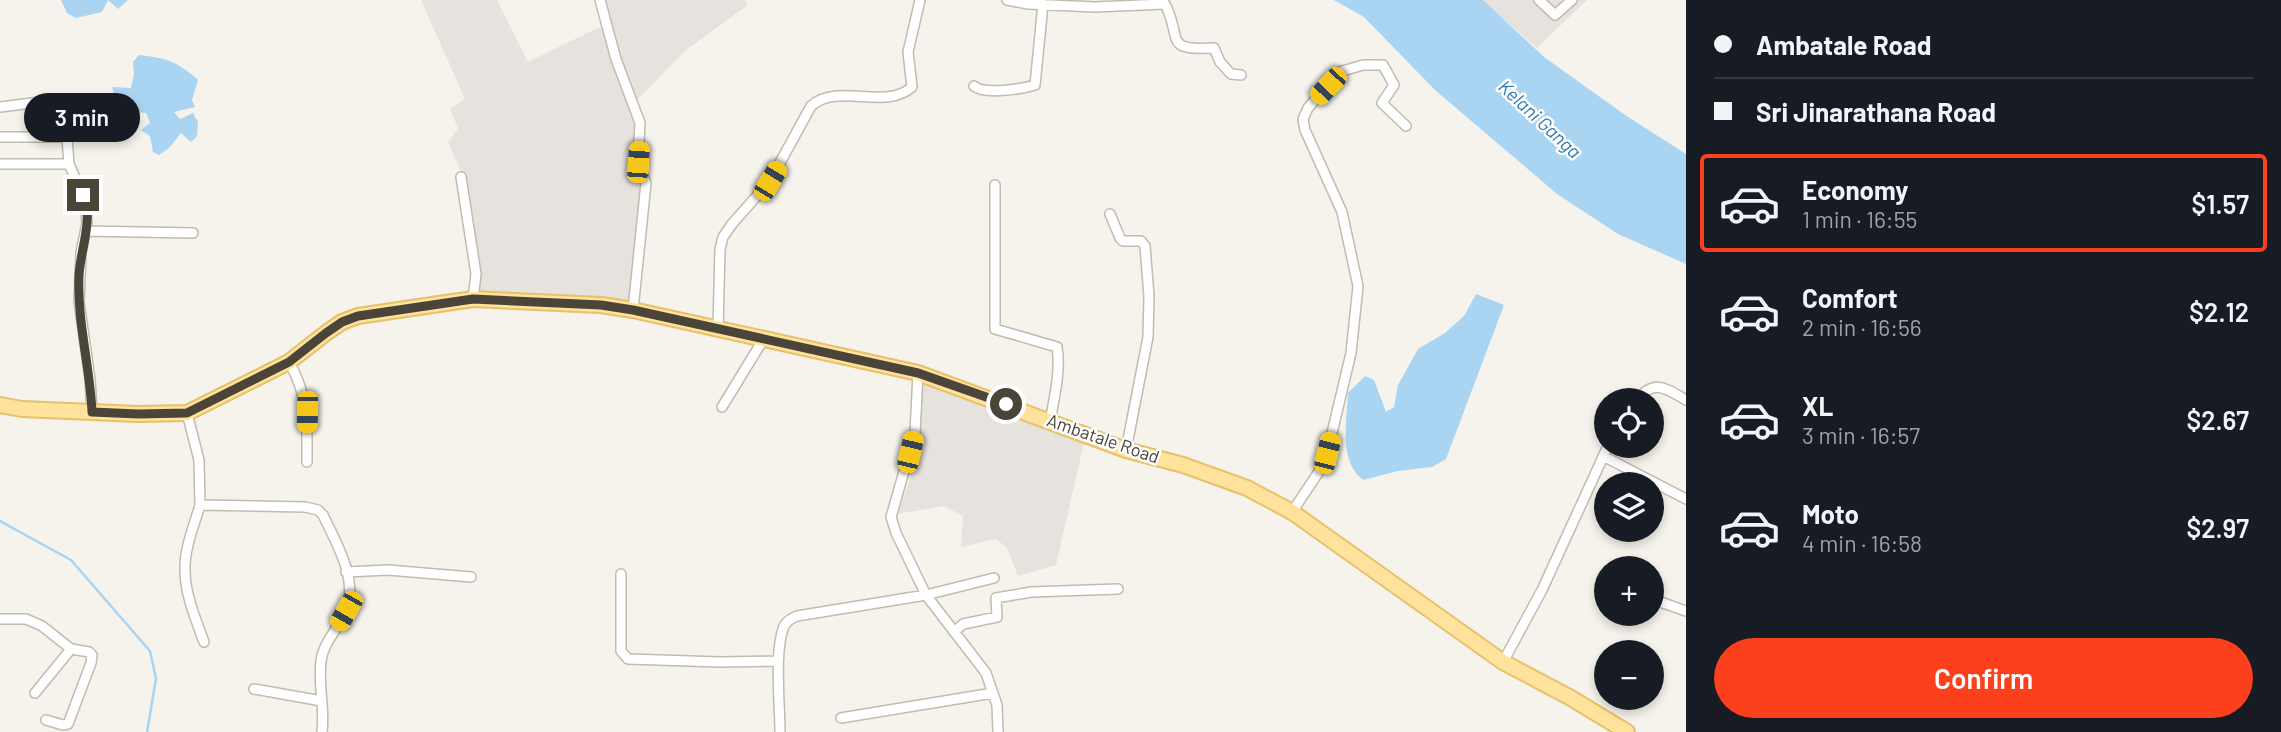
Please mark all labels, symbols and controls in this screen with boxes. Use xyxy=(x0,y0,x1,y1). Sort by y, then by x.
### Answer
text: Ambatale Road xyxy=(1756,29,1931,60)
car xyxy=(1306,63,1351,109)
water label: Kelani Ganga xyxy=(1494,75,1586,163)
callout: 3 min xyxy=(25,94,141,142)
text: Sri Jinarathana Road xyxy=(1756,96,1996,127)
text: 3 min xyxy=(55,103,109,131)
car xyxy=(627,140,650,184)
car xyxy=(751,158,790,204)
icon: car xyxy=(1718,172,1781,235)
text: Economy xyxy=(1802,174,1908,205)
route end xyxy=(67,179,99,211)
text: $1.57 xyxy=(2192,188,2249,219)
text: 1 min · 16:55 xyxy=(1802,205,1917,233)
icon: car xyxy=(1718,280,1781,343)
text: Comfort xyxy=(1802,282,1898,313)
text: $2.12 xyxy=(2189,296,2249,327)
text: 2 min · 16:56 xyxy=(1802,313,1922,341)
route start xyxy=(990,388,1022,420)
map controls xyxy=(1594,388,1664,710)
button: locate xyxy=(1594,388,1664,458)
icon: car xyxy=(1718,388,1781,451)
text: XL xyxy=(1802,390,1833,421)
car xyxy=(297,391,318,433)
text: $2.67 xyxy=(2186,404,2249,435)
street label: Ambatale Road xyxy=(1044,409,1163,468)
text: 3 min · 16:57 xyxy=(1802,421,1920,449)
car xyxy=(896,429,925,475)
car xyxy=(1312,430,1343,476)
button: layers xyxy=(1594,472,1664,542)
icon: car xyxy=(1718,496,1781,559)
text: Moto xyxy=(1802,498,1859,529)
text: $2.97 xyxy=(2186,512,2249,543)
text: 4 min · 16:58 xyxy=(1802,529,1922,557)
button: + xyxy=(1594,556,1664,626)
car xyxy=(327,588,366,634)
button: Confirm xyxy=(1714,638,2253,718)
button: − xyxy=(1594,640,1664,710)

